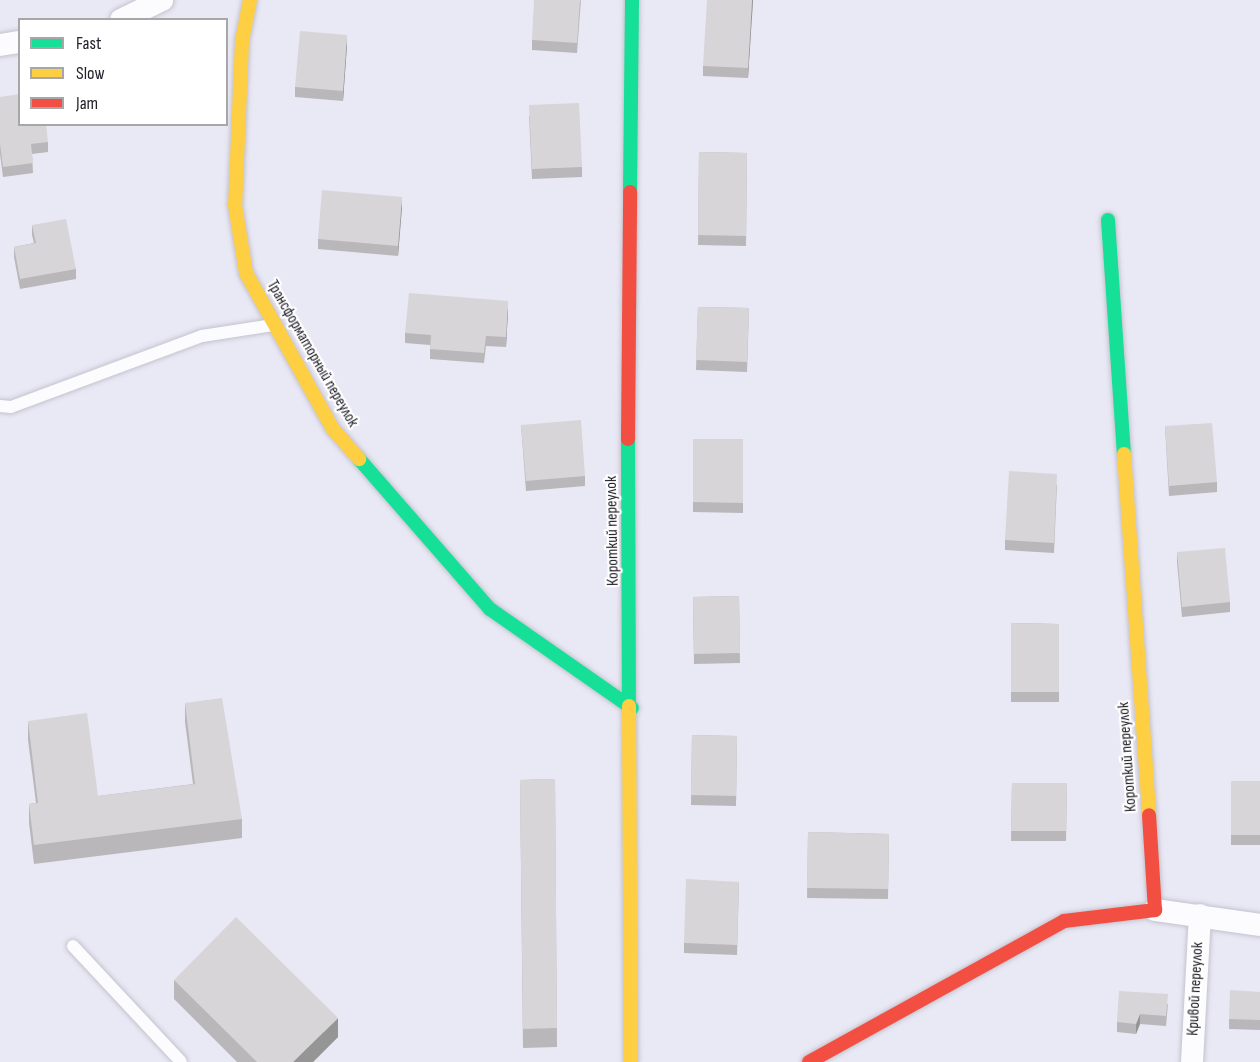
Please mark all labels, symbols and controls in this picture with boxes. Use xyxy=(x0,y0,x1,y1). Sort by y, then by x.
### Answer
legend xyxy=(18,18,228,126)
text: Fast xyxy=(76,33,101,54)
text: Slow xyxy=(76,63,105,84)
text: Jam xyxy=(76,93,98,114)
street label: Трансформаторный переулок xyxy=(262,277,362,431)
street label: Короткий переулок xyxy=(602,476,624,586)
street label: Короткий переулок xyxy=(1115,701,1141,813)
street label: Кривой переулок xyxy=(1184,942,1208,1036)

